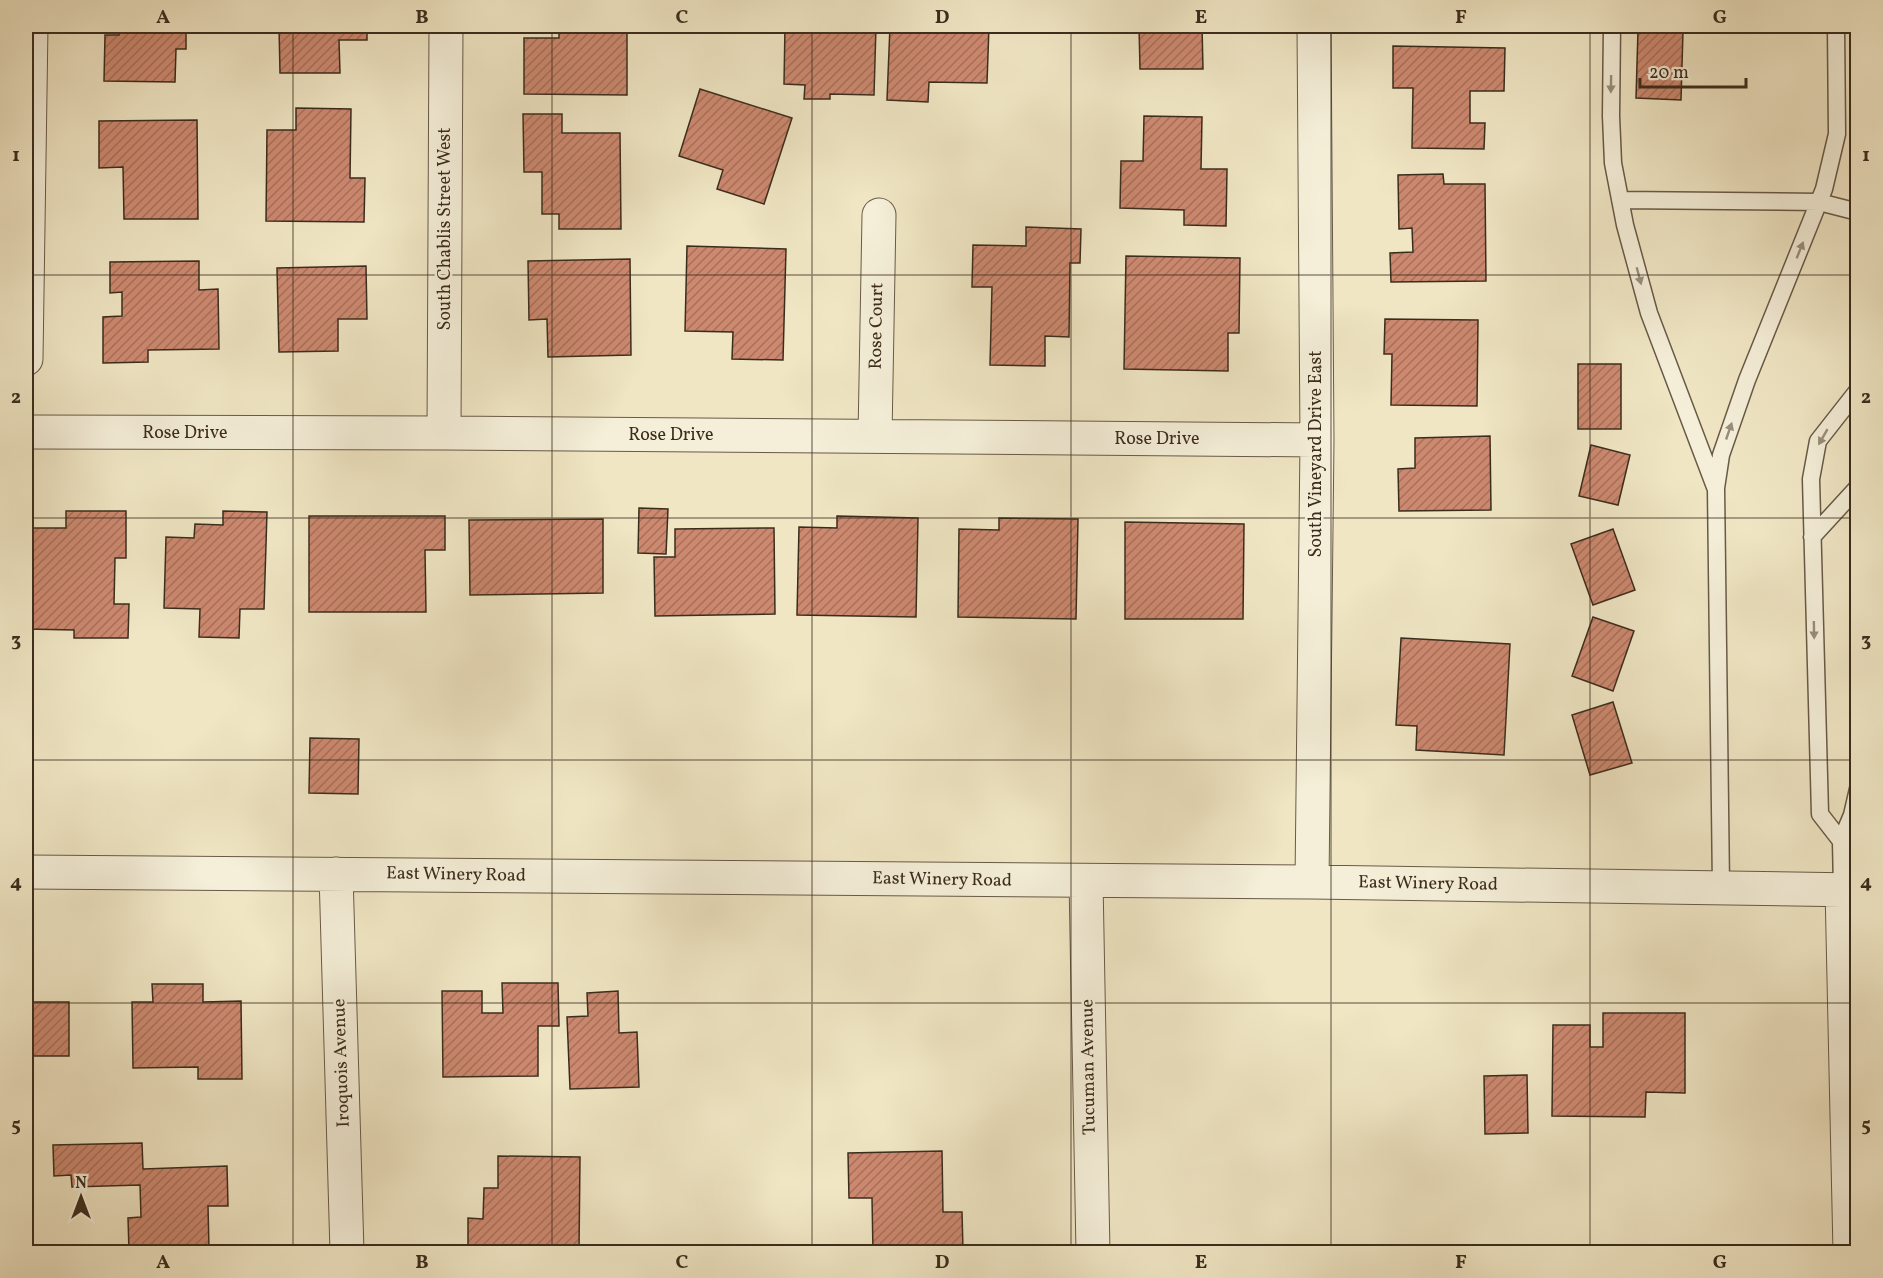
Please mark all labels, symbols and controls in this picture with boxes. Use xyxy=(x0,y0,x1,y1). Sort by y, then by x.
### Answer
text: A xyxy=(156,4,170,32)
text: B xyxy=(415,4,429,32)
text: C xyxy=(676,4,689,32)
text: D xyxy=(935,4,949,32)
text: E xyxy=(1195,4,1207,32)
text: F xyxy=(1455,4,1467,32)
text: G xyxy=(1713,4,1727,32)
scale bar xyxy=(1640,51,1746,89)
text: 20 m xyxy=(1649,61,1689,86)
one-way arrow xyxy=(1606,74,1616,93)
street label: South Chablis Street West xyxy=(433,128,458,330)
text: 1 xyxy=(12,142,20,170)
text: 1 xyxy=(1862,142,1870,170)
one-way arrow xyxy=(1796,241,1805,259)
one-way arrow xyxy=(1635,267,1644,285)
street label: Rose Court xyxy=(864,282,890,370)
street label: South Vineyard Drive East xyxy=(1304,350,1329,558)
text: 2 xyxy=(11,384,21,412)
text: 2 xyxy=(1861,384,1871,412)
street label: Rose Drive xyxy=(142,421,228,446)
one-way arrow xyxy=(1725,422,1735,440)
street label: Rose Drive xyxy=(628,423,714,448)
street label: Rose Drive xyxy=(1114,427,1200,452)
one-way arrow xyxy=(1817,429,1828,445)
one-way arrow xyxy=(1809,620,1819,639)
text: 3 xyxy=(11,627,21,655)
text: 3 xyxy=(1861,627,1871,655)
street label: East Winery Road xyxy=(386,861,526,889)
street label: East Winery Road xyxy=(872,866,1012,894)
text: 4 xyxy=(10,869,22,897)
text: 4 xyxy=(1860,869,1872,897)
street label: East Winery Road xyxy=(1358,870,1498,898)
street label: Iroquois Avenue xyxy=(327,998,357,1128)
street label: Tucuman Avenue xyxy=(1075,999,1103,1135)
text: 5 xyxy=(11,1112,21,1140)
text: 5 xyxy=(1861,1112,1871,1140)
north arrow xyxy=(51,1167,111,1227)
text: N xyxy=(75,1173,87,1195)
text: A xyxy=(156,1249,170,1277)
text: B xyxy=(415,1249,429,1277)
text: C xyxy=(676,1249,689,1277)
text: D xyxy=(935,1249,949,1277)
text: E xyxy=(1195,1249,1207,1277)
text: F xyxy=(1455,1249,1467,1277)
text: G xyxy=(1713,1249,1727,1277)

